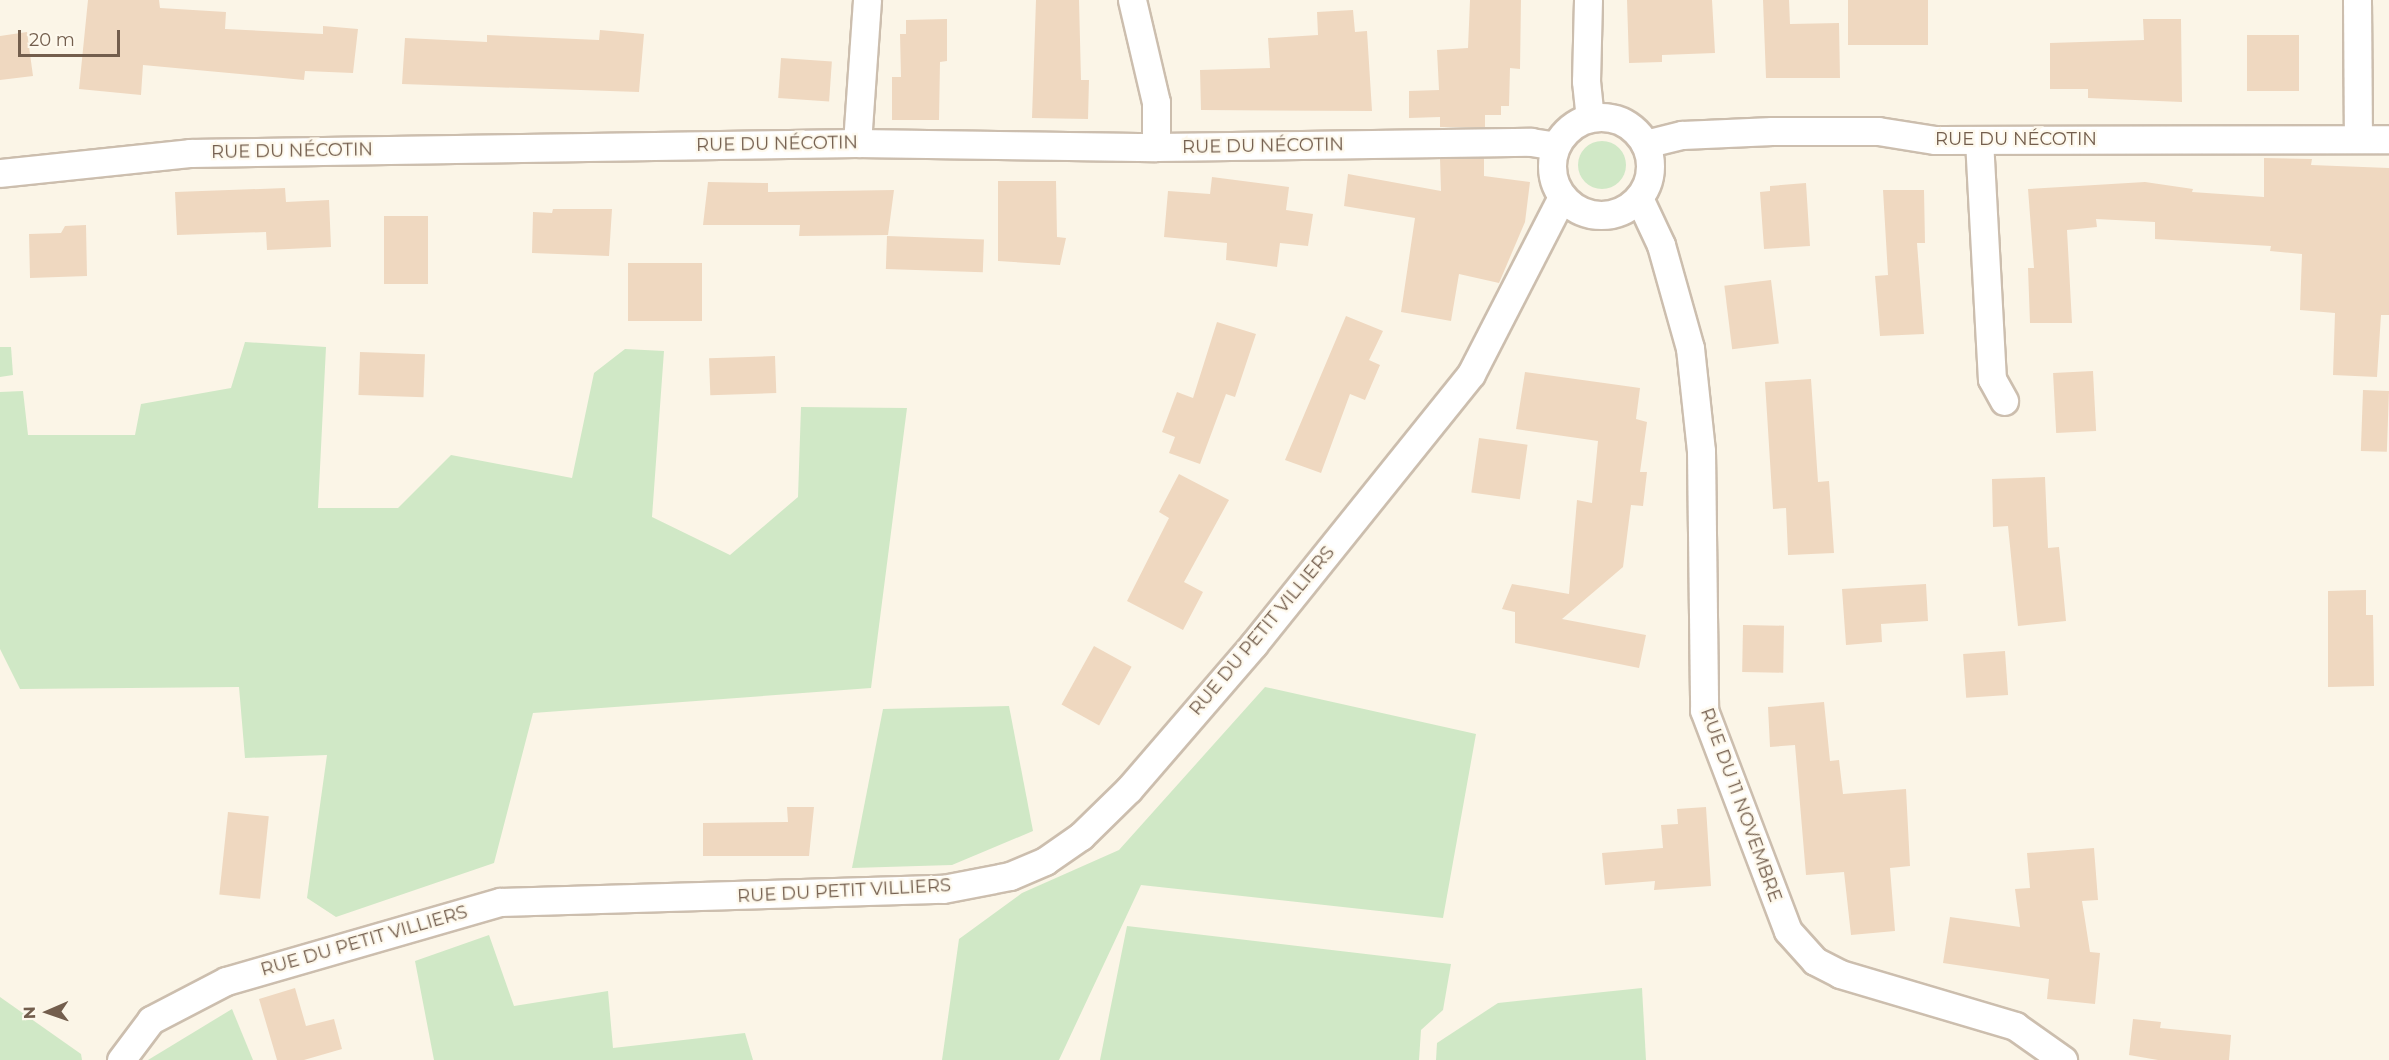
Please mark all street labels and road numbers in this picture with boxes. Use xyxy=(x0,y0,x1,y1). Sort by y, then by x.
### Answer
street label: RUE DU NÉCOTIN xyxy=(1935,128,2097,150)
street label: RUE DU NÉCOTIN xyxy=(696,132,858,156)
street label: RUE DU NÉCOTIN xyxy=(1182,134,1344,158)
street label: RUE DU NÉCOTIN xyxy=(211,139,373,163)
street label: RUE DU PETIT VILLIERS xyxy=(1185,542,1339,720)
street label: RUE DU 11 NOVEMBRE xyxy=(1696,705,1786,905)
street label: RUE DU PETIT VILLIERS xyxy=(737,875,951,907)
street label: RUE DU PETIT VILLIERS xyxy=(258,901,470,981)

